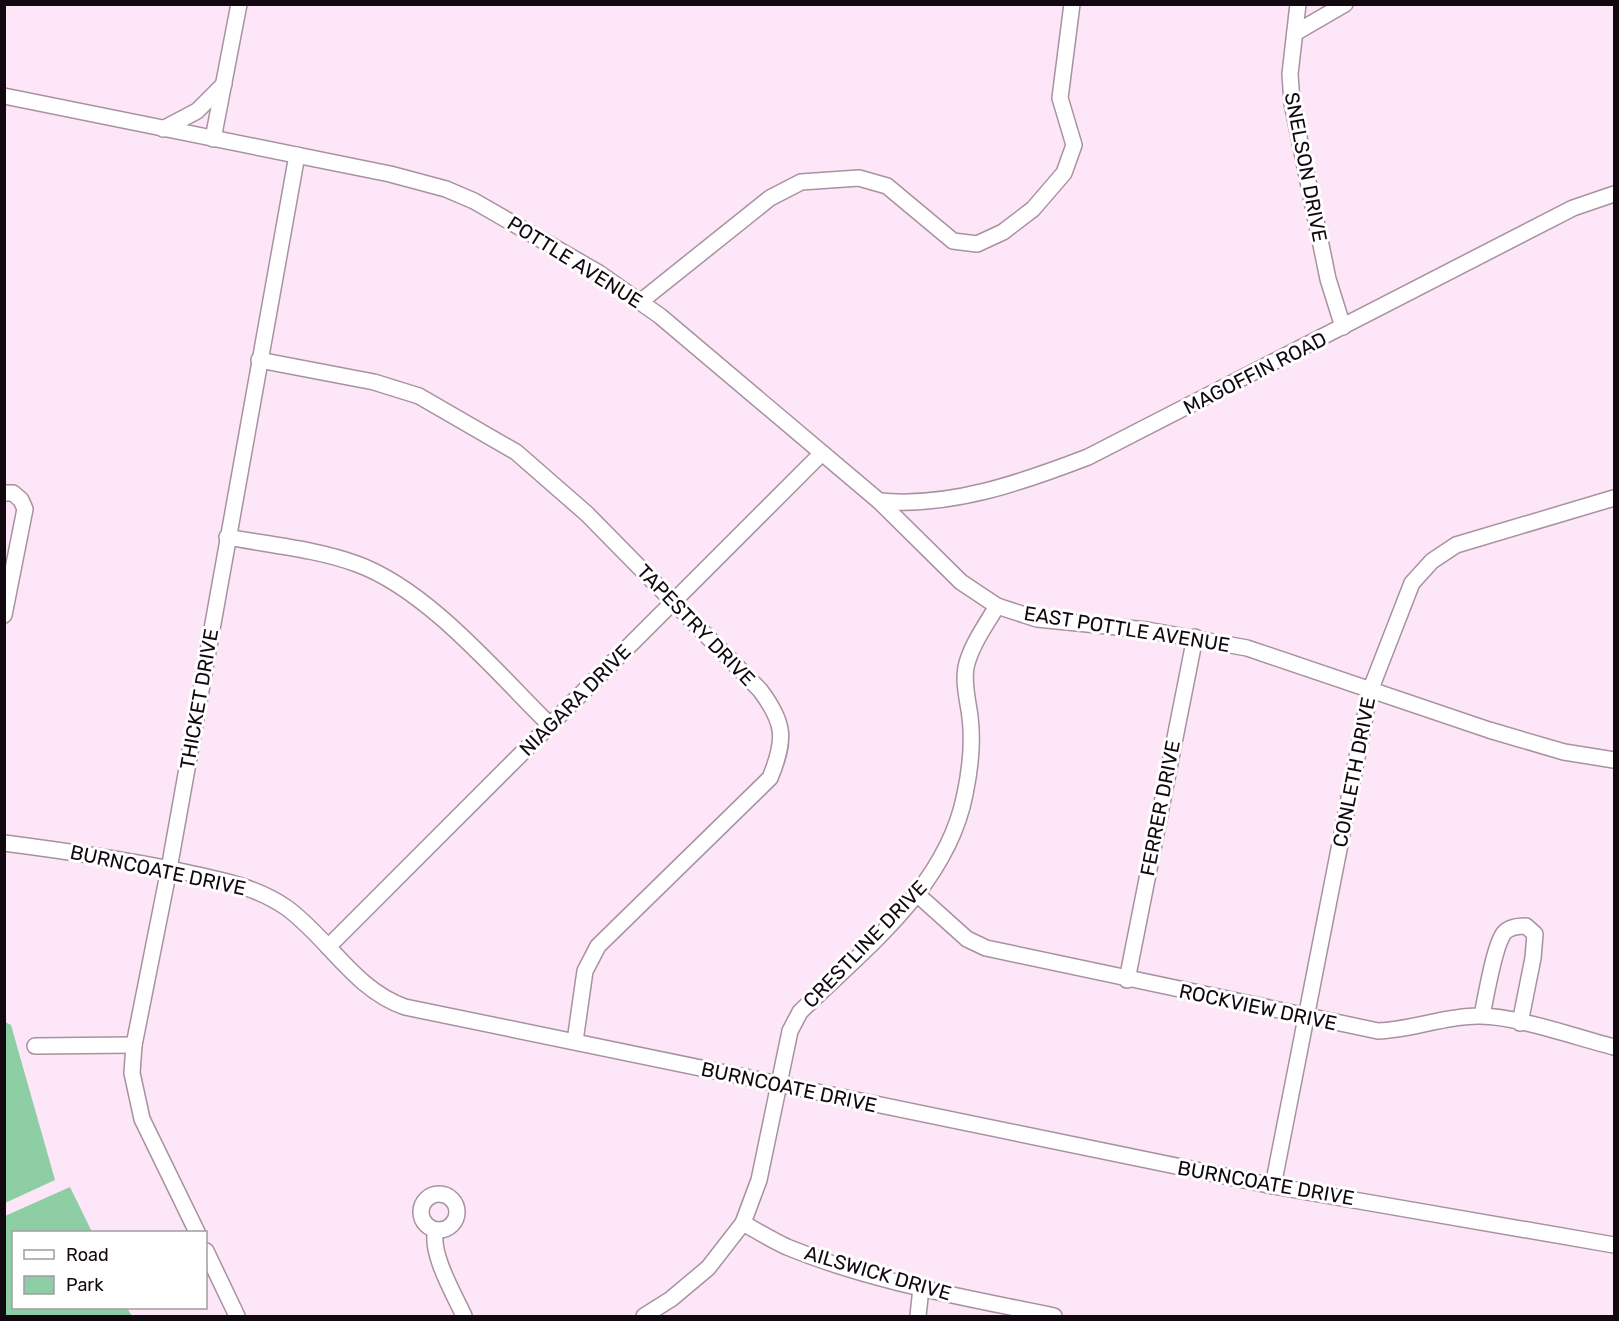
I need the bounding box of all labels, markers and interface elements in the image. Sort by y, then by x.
street label: SNELSON DRIVE [1280,90,1332,244]
street label: POTTLE AVENUE [503,211,647,313]
street label: MAGOFFIN ROAD [1179,327,1331,419]
street label: TAPESTRY DRIVE [632,559,760,691]
street label: EAST POTTLE AVENUE [1022,601,1232,657]
street label: THICKET DRIVE [175,627,223,771]
street label: NIAGARA DRIVE [514,639,636,761]
street label: CONLETH DRIVE [1328,695,1380,849]
street label: FERRER DRIVE [1135,738,1185,878]
street label: BURNCOATE DRIVE [68,840,248,900]
street label: CRESTLINE DRIVE [798,875,932,1013]
street label: ROCKVIEW DRIVE [1177,979,1339,1035]
street label: BURNCOATE DRIVE [699,1057,879,1117]
street label: BURNCOATE DRIVE [1176,1156,1356,1210]
legend [12,1231,207,1309]
street label: AILSWICK DRIVE [802,1241,954,1305]
text: Road [66,1244,109,1266]
text: Park [66,1274,104,1296]

